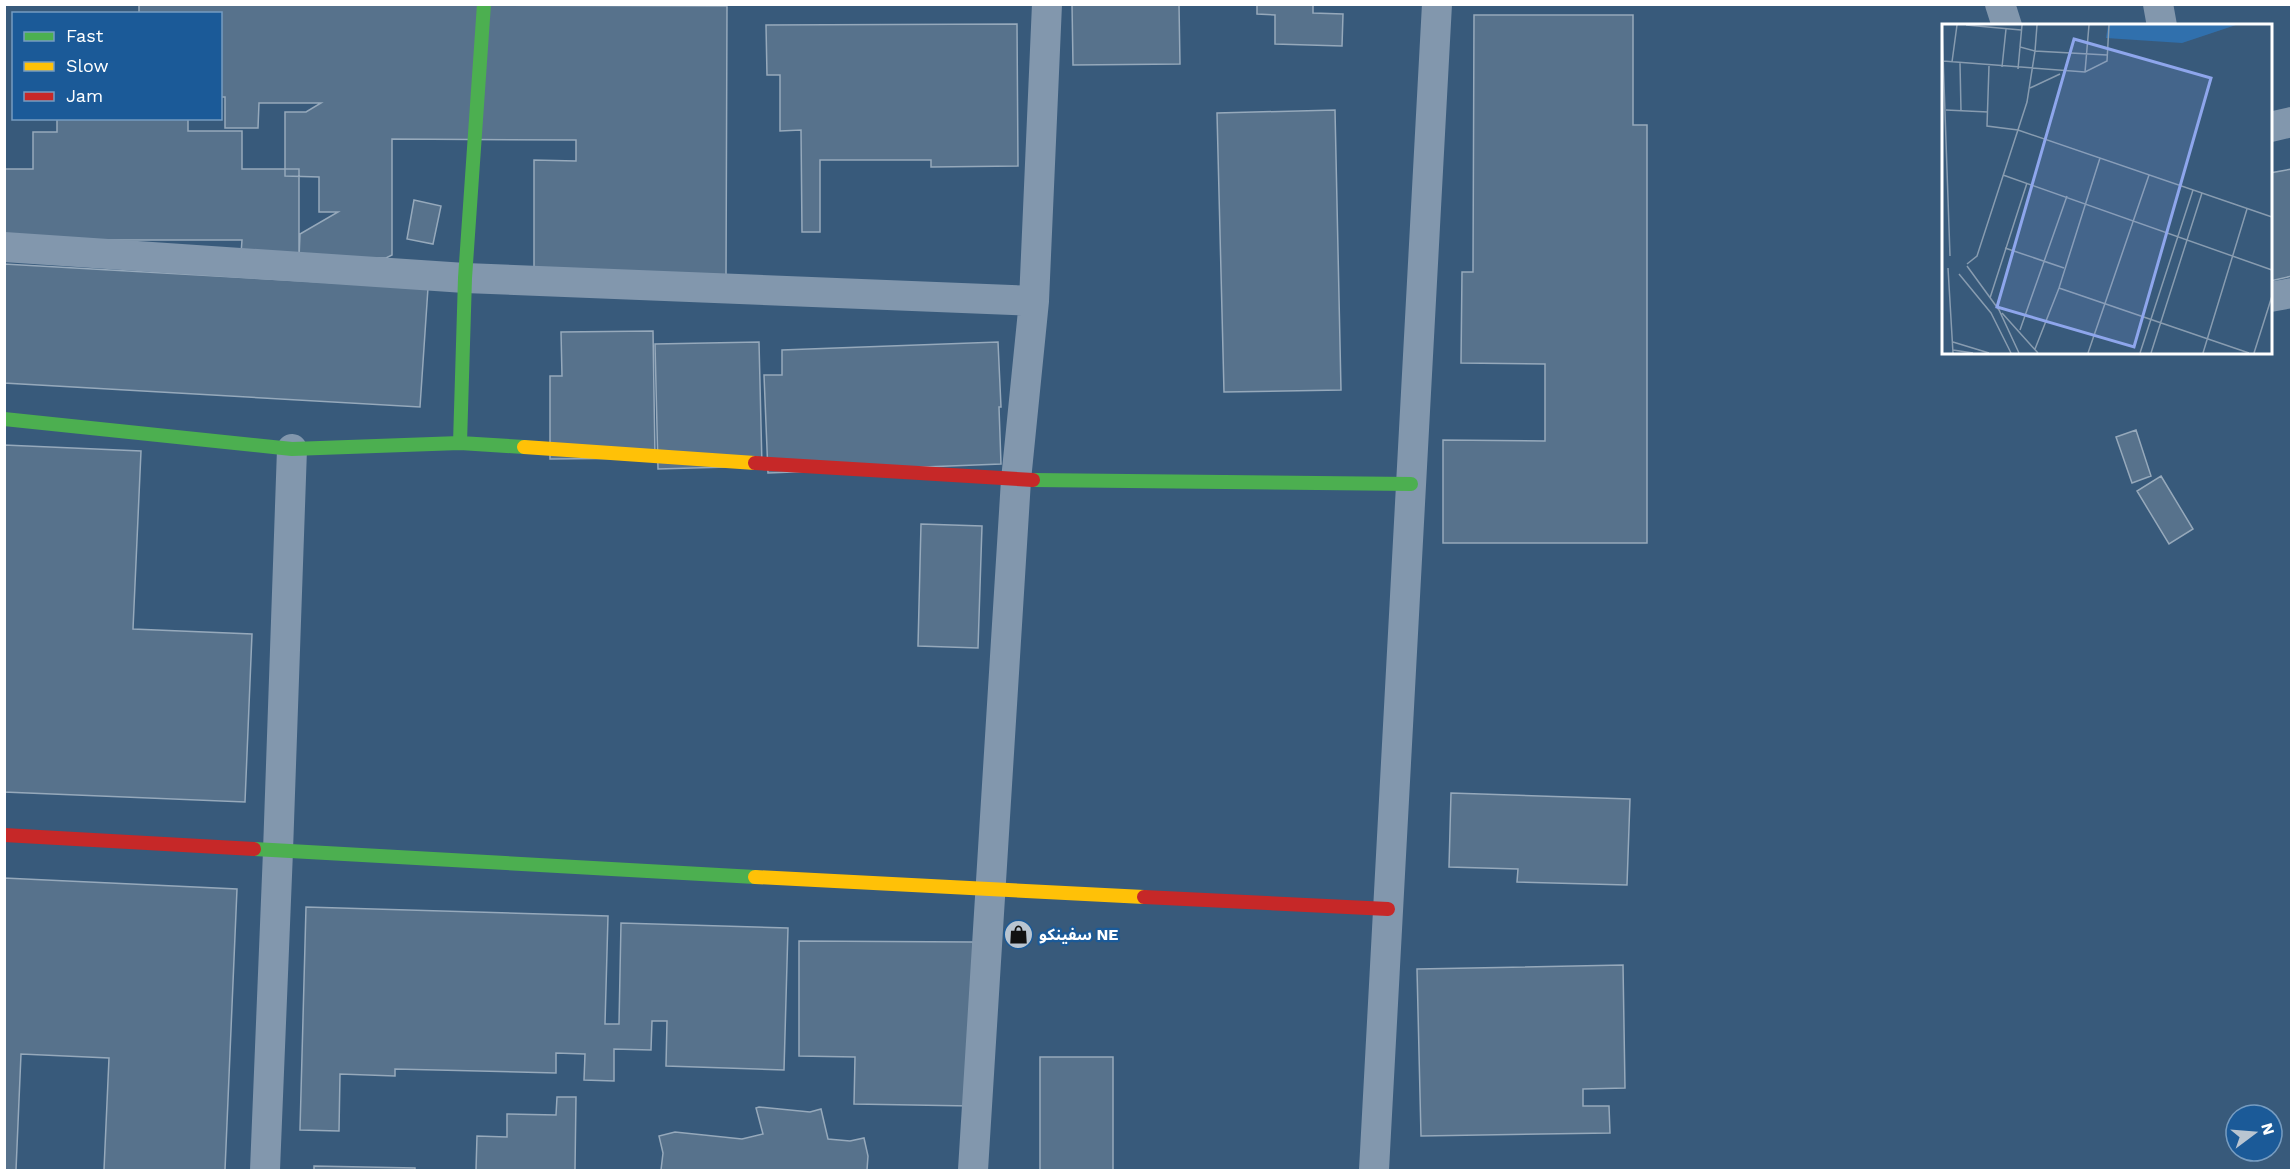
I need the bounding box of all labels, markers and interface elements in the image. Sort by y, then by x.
legend [12,12,222,120]
inset map [1942,24,2272,354]
text: Fast [66,25,104,46]
text: Slow [66,55,109,76]
text: Jam [66,85,103,106]
shop icon: سفينكو NE [1002,918,1034,950]
place label: سفينكو NE [1039,925,1118,944]
north arrow [2224,1103,2284,1163]
text: N [2257,1121,2279,1137]

